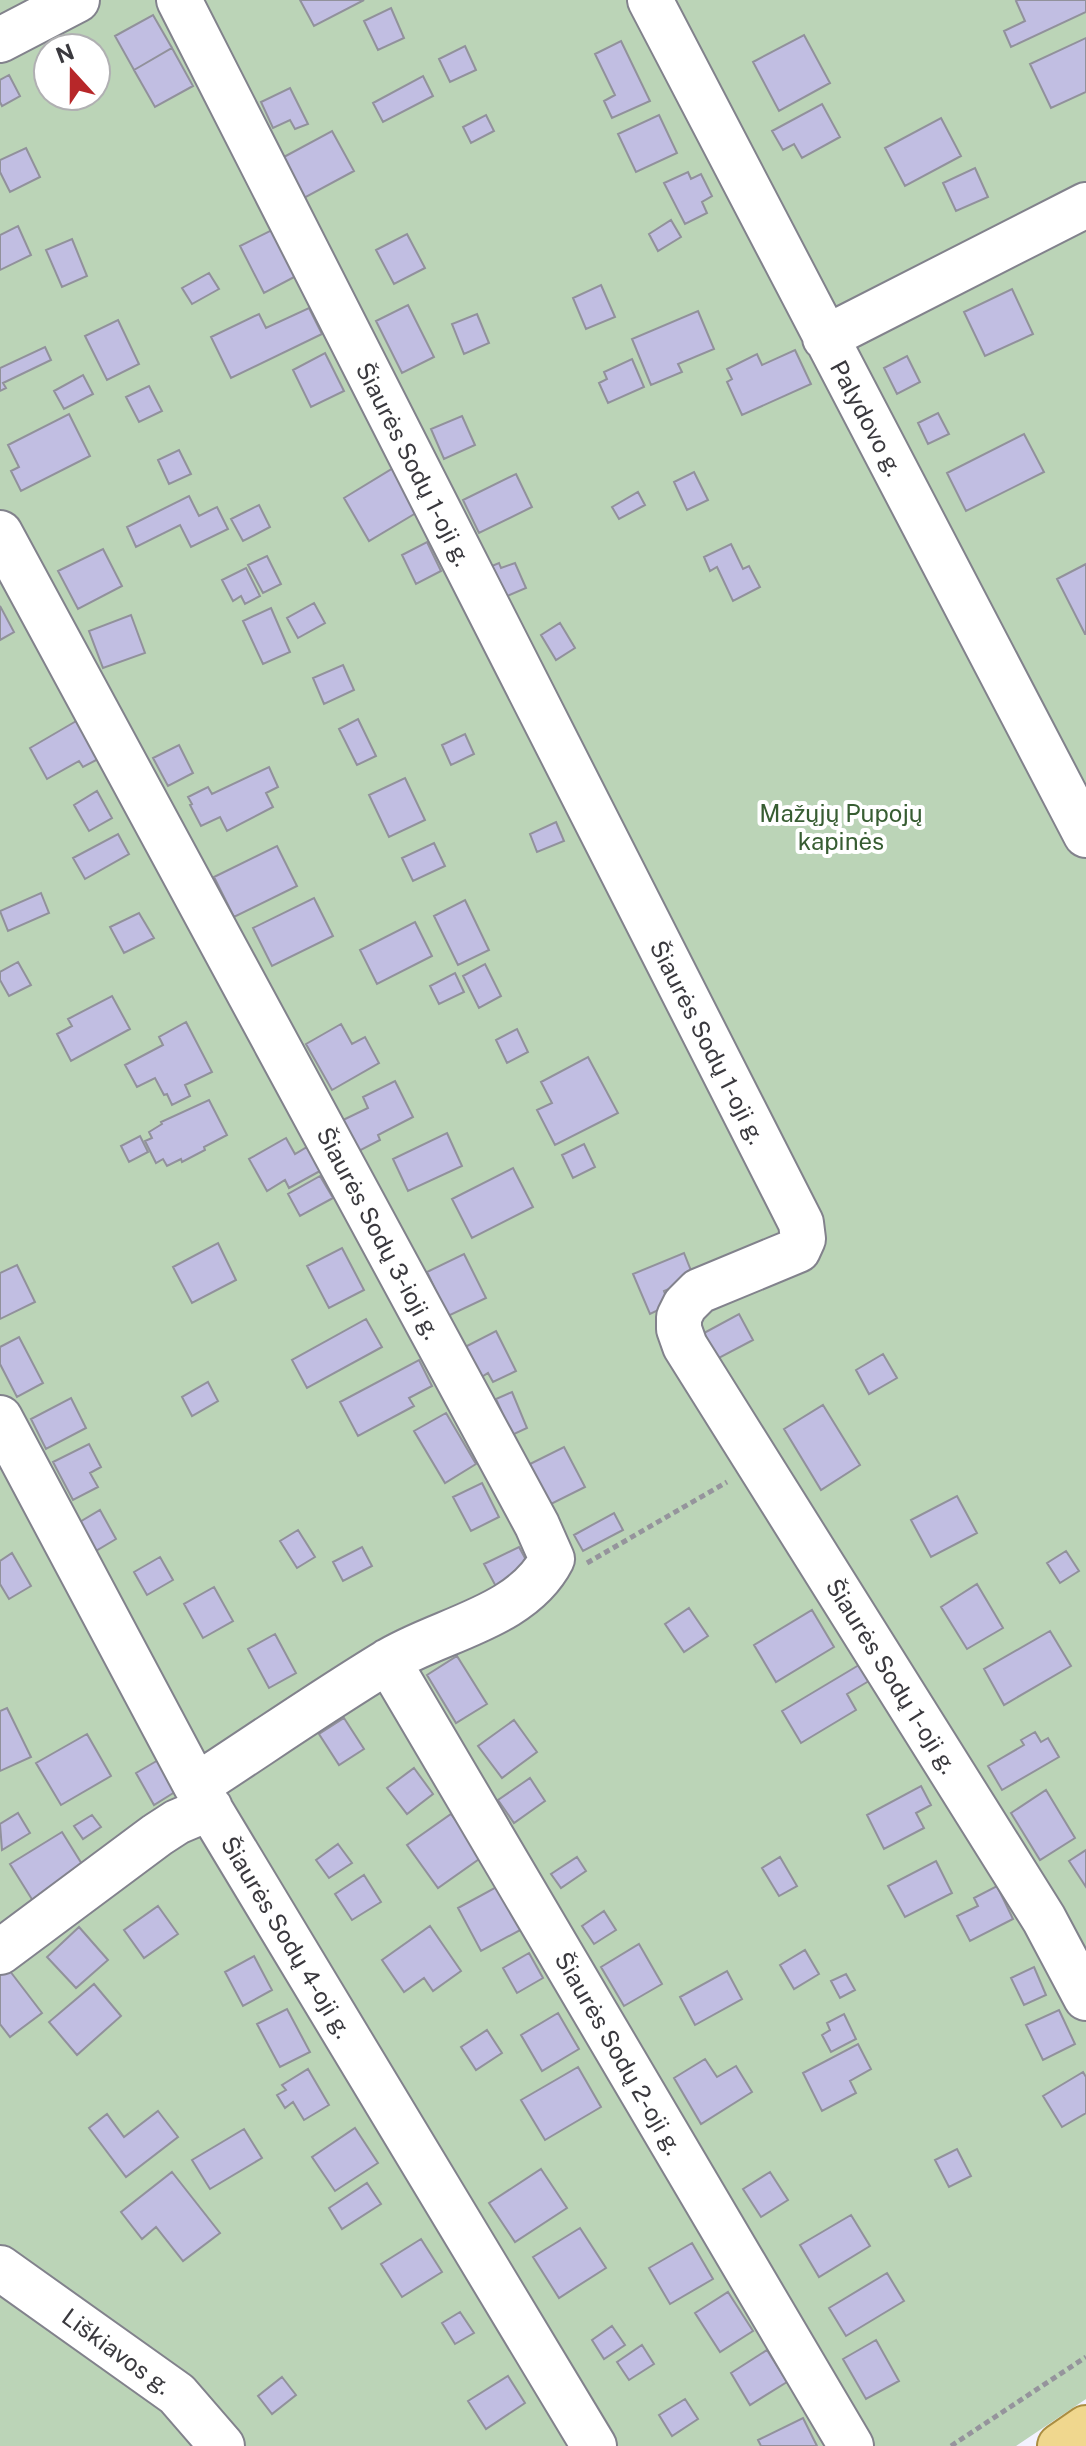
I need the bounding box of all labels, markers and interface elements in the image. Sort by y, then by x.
north arrow [32,32,112,112]
text: N [52,38,78,69]
street label: Palydovo g. [825,355,909,481]
street label: Šiaurės Sodų 1-oji g. [350,357,478,571]
park label: Mažųjų Pupojų kapinės [759,799,923,855]
street label: Šiaurės Sodų 1-oji g. [644,935,772,1149]
street label: Šiaurės Sodų 3-ioji g. [311,1122,447,1344]
street label: Šiaurės Sodų 1-oji g. [821,1573,963,1779]
street label: Šiaurės Sodų 4-oji g. [216,1831,358,2043]
street label: Šiaurės Sodų 2-oji g. [550,1947,688,2159]
street label: Liškiavos g. [57,2302,177,2400]

